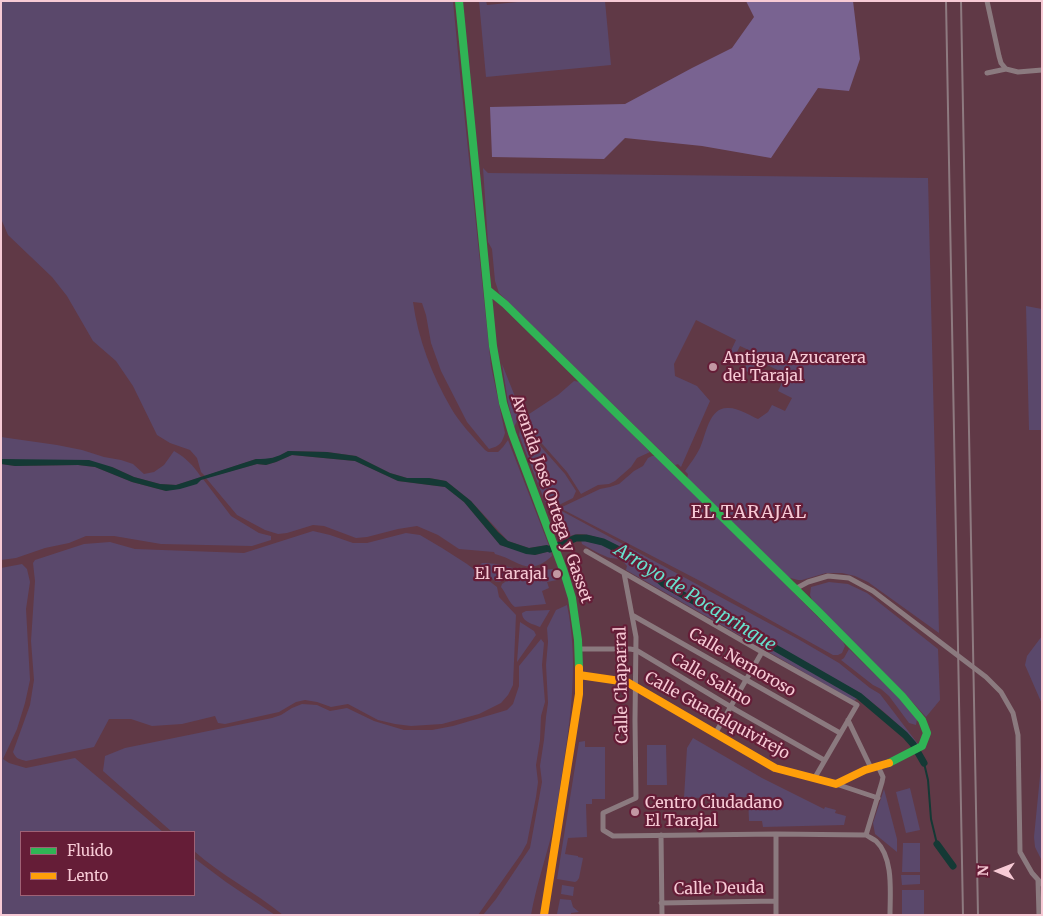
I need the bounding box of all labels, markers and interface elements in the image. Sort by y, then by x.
place label: Antigua Azucarera del Tarajal [723,348,866,386]
marker: Antigua Azucarera del Tarajal [707,361,719,373]
street label: Avenida José Ortega y Gasset [506,392,596,606]
district label: EL TARAJAL [690,502,808,524]
water label: Arroyo de Pocapringue [610,540,780,656]
place label: El Tarajal [475,564,547,584]
marker: El Tarajal [551,568,563,580]
street label: Calle Nemoroso [685,625,799,701]
street label: Calle Chaparral [611,626,633,744]
street label: Calle Salino [667,649,755,711]
street label: Calle Guadalquivirejo [641,668,793,764]
place label: Centro Ciudadano El Tarajal [645,793,782,831]
marker: Centro Ciudadano El Tarajal [629,806,641,818]
legend [20,831,195,896]
text: Fluido [67,841,113,860]
north arrow [973,846,1023,896]
text: N [974,865,992,876]
text: Lento [67,866,108,885]
street label: Calle Deuda [674,879,764,899]

